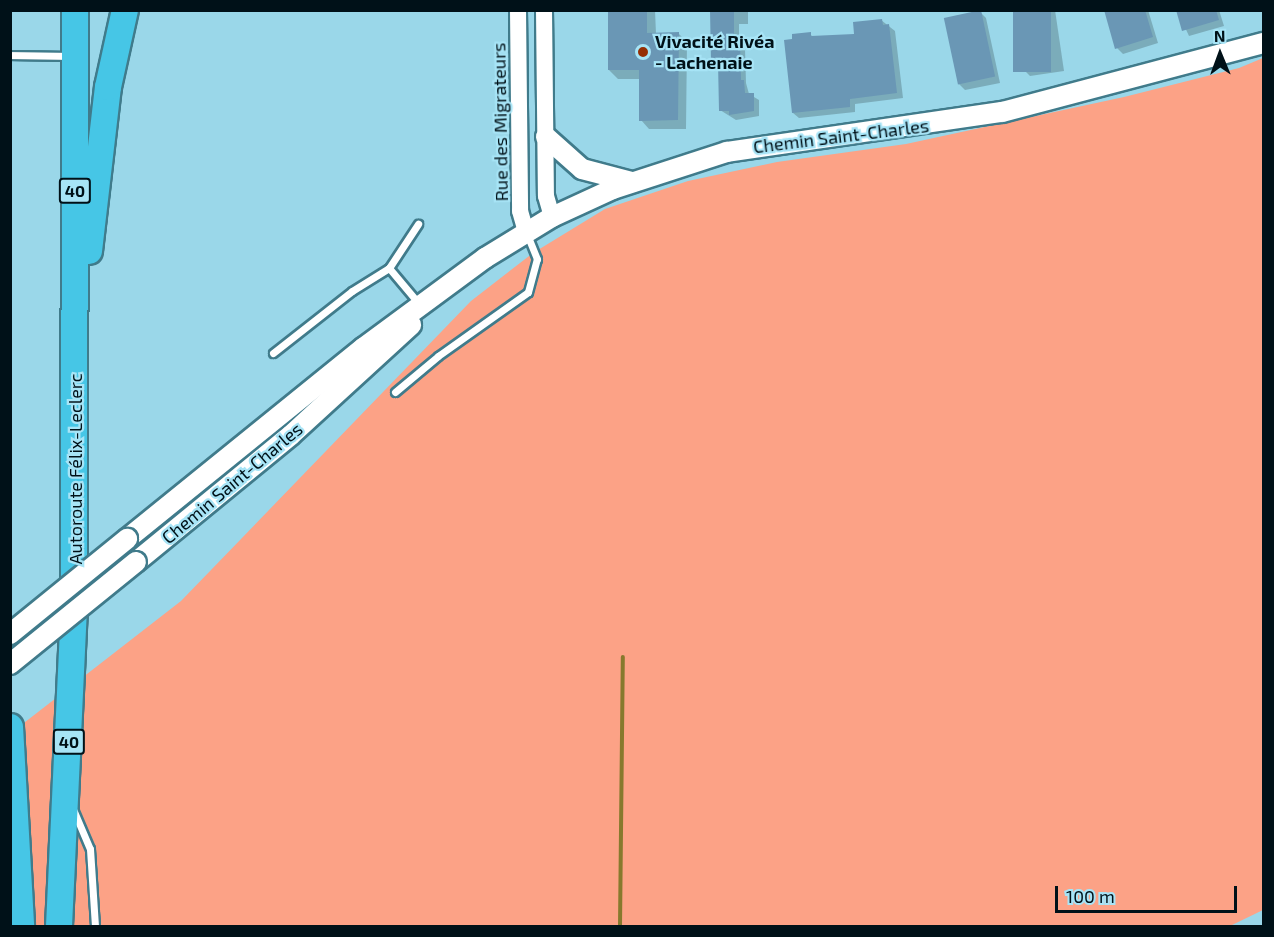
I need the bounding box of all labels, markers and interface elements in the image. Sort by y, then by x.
north arrow [1190,24,1250,84]
text: N [1214,26,1226,45]
place label: Vivacité Rivéa - Lachenaie [655,31,774,74]
street label: Rue des Migrateurs [488,42,512,202]
marker: Vivacité Rivéa - Lachenaie [636,45,650,59]
street label: Chemin Saint-Charles [752,115,930,157]
road number: 40 [58,178,92,204]
street label: Autoroute Félix-Leclerc [64,373,86,565]
street label: Chemin Saint-Charles [157,418,307,548]
road number: 40 [52,729,86,755]
scale bar [1058,874,1240,912]
text: 100 m [1066,885,1115,907]

